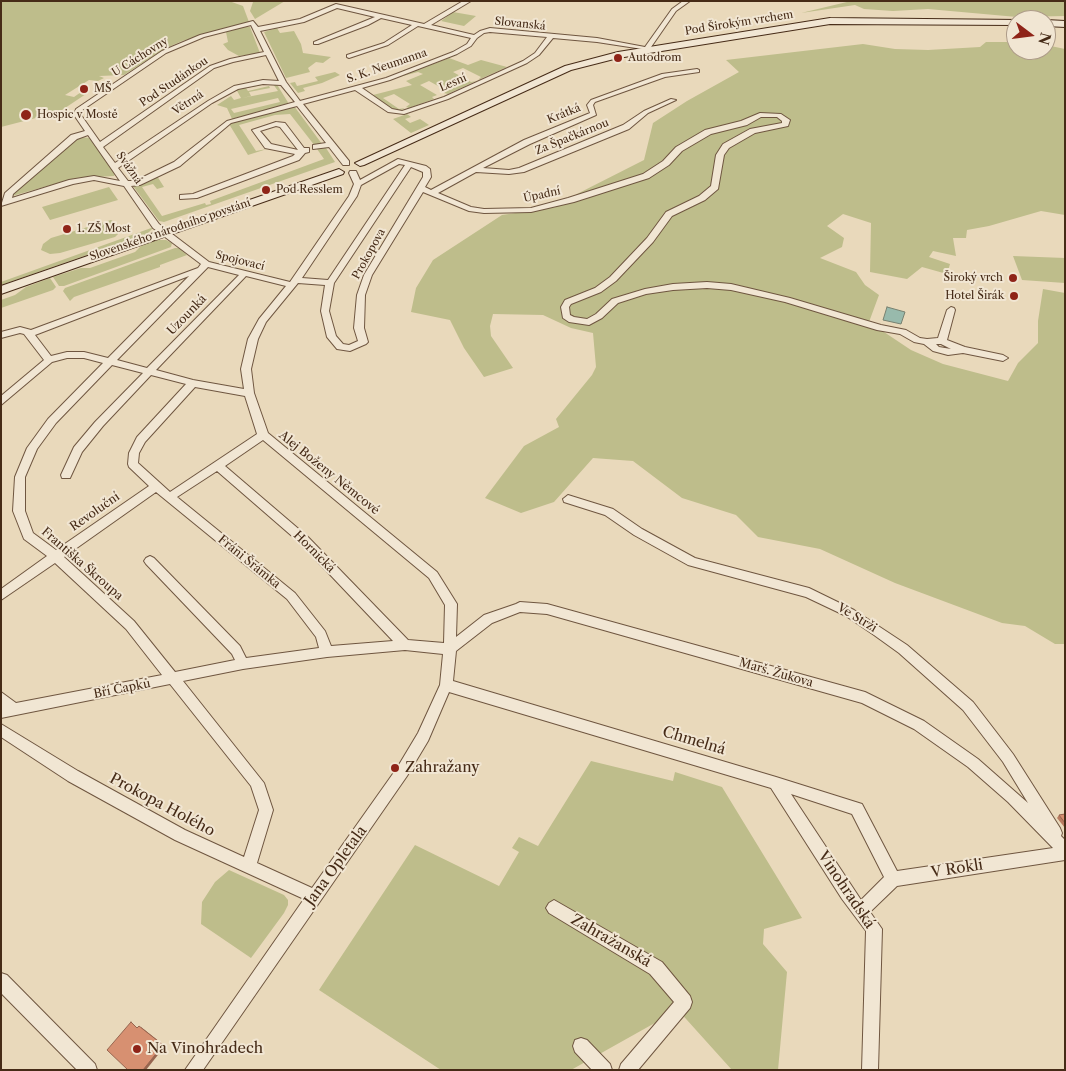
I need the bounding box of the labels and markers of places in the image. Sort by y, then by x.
place label: Autodrom [628,51,682,65]
marker: Autodrom [612,52,624,64]
place label: MŠ [94,82,112,96]
marker: MŠ [78,83,90,95]
marker: Hospic v Mostě [19,108,33,122]
place label: Hospic v Mostě [37,108,118,122]
place label: Pod Resslem [276,183,343,197]
marker: Pod Resslem [260,184,272,196]
place label: 1. ZŠ Most [77,222,131,236]
marker: 1. ZŠ Most [61,223,73,235]
place label: Široký vrch [943,271,1003,285]
marker: Široký vrch [1007,272,1019,284]
place label: Hotel Širák [945,289,1004,303]
marker: Hotel Širák [1008,290,1020,302]
place label: Zahražany [405,759,480,777]
marker: Zahražany [389,762,401,774]
place label: Na Vinohradech [147,1040,263,1058]
marker: Na Vinohradech [131,1043,143,1055]

